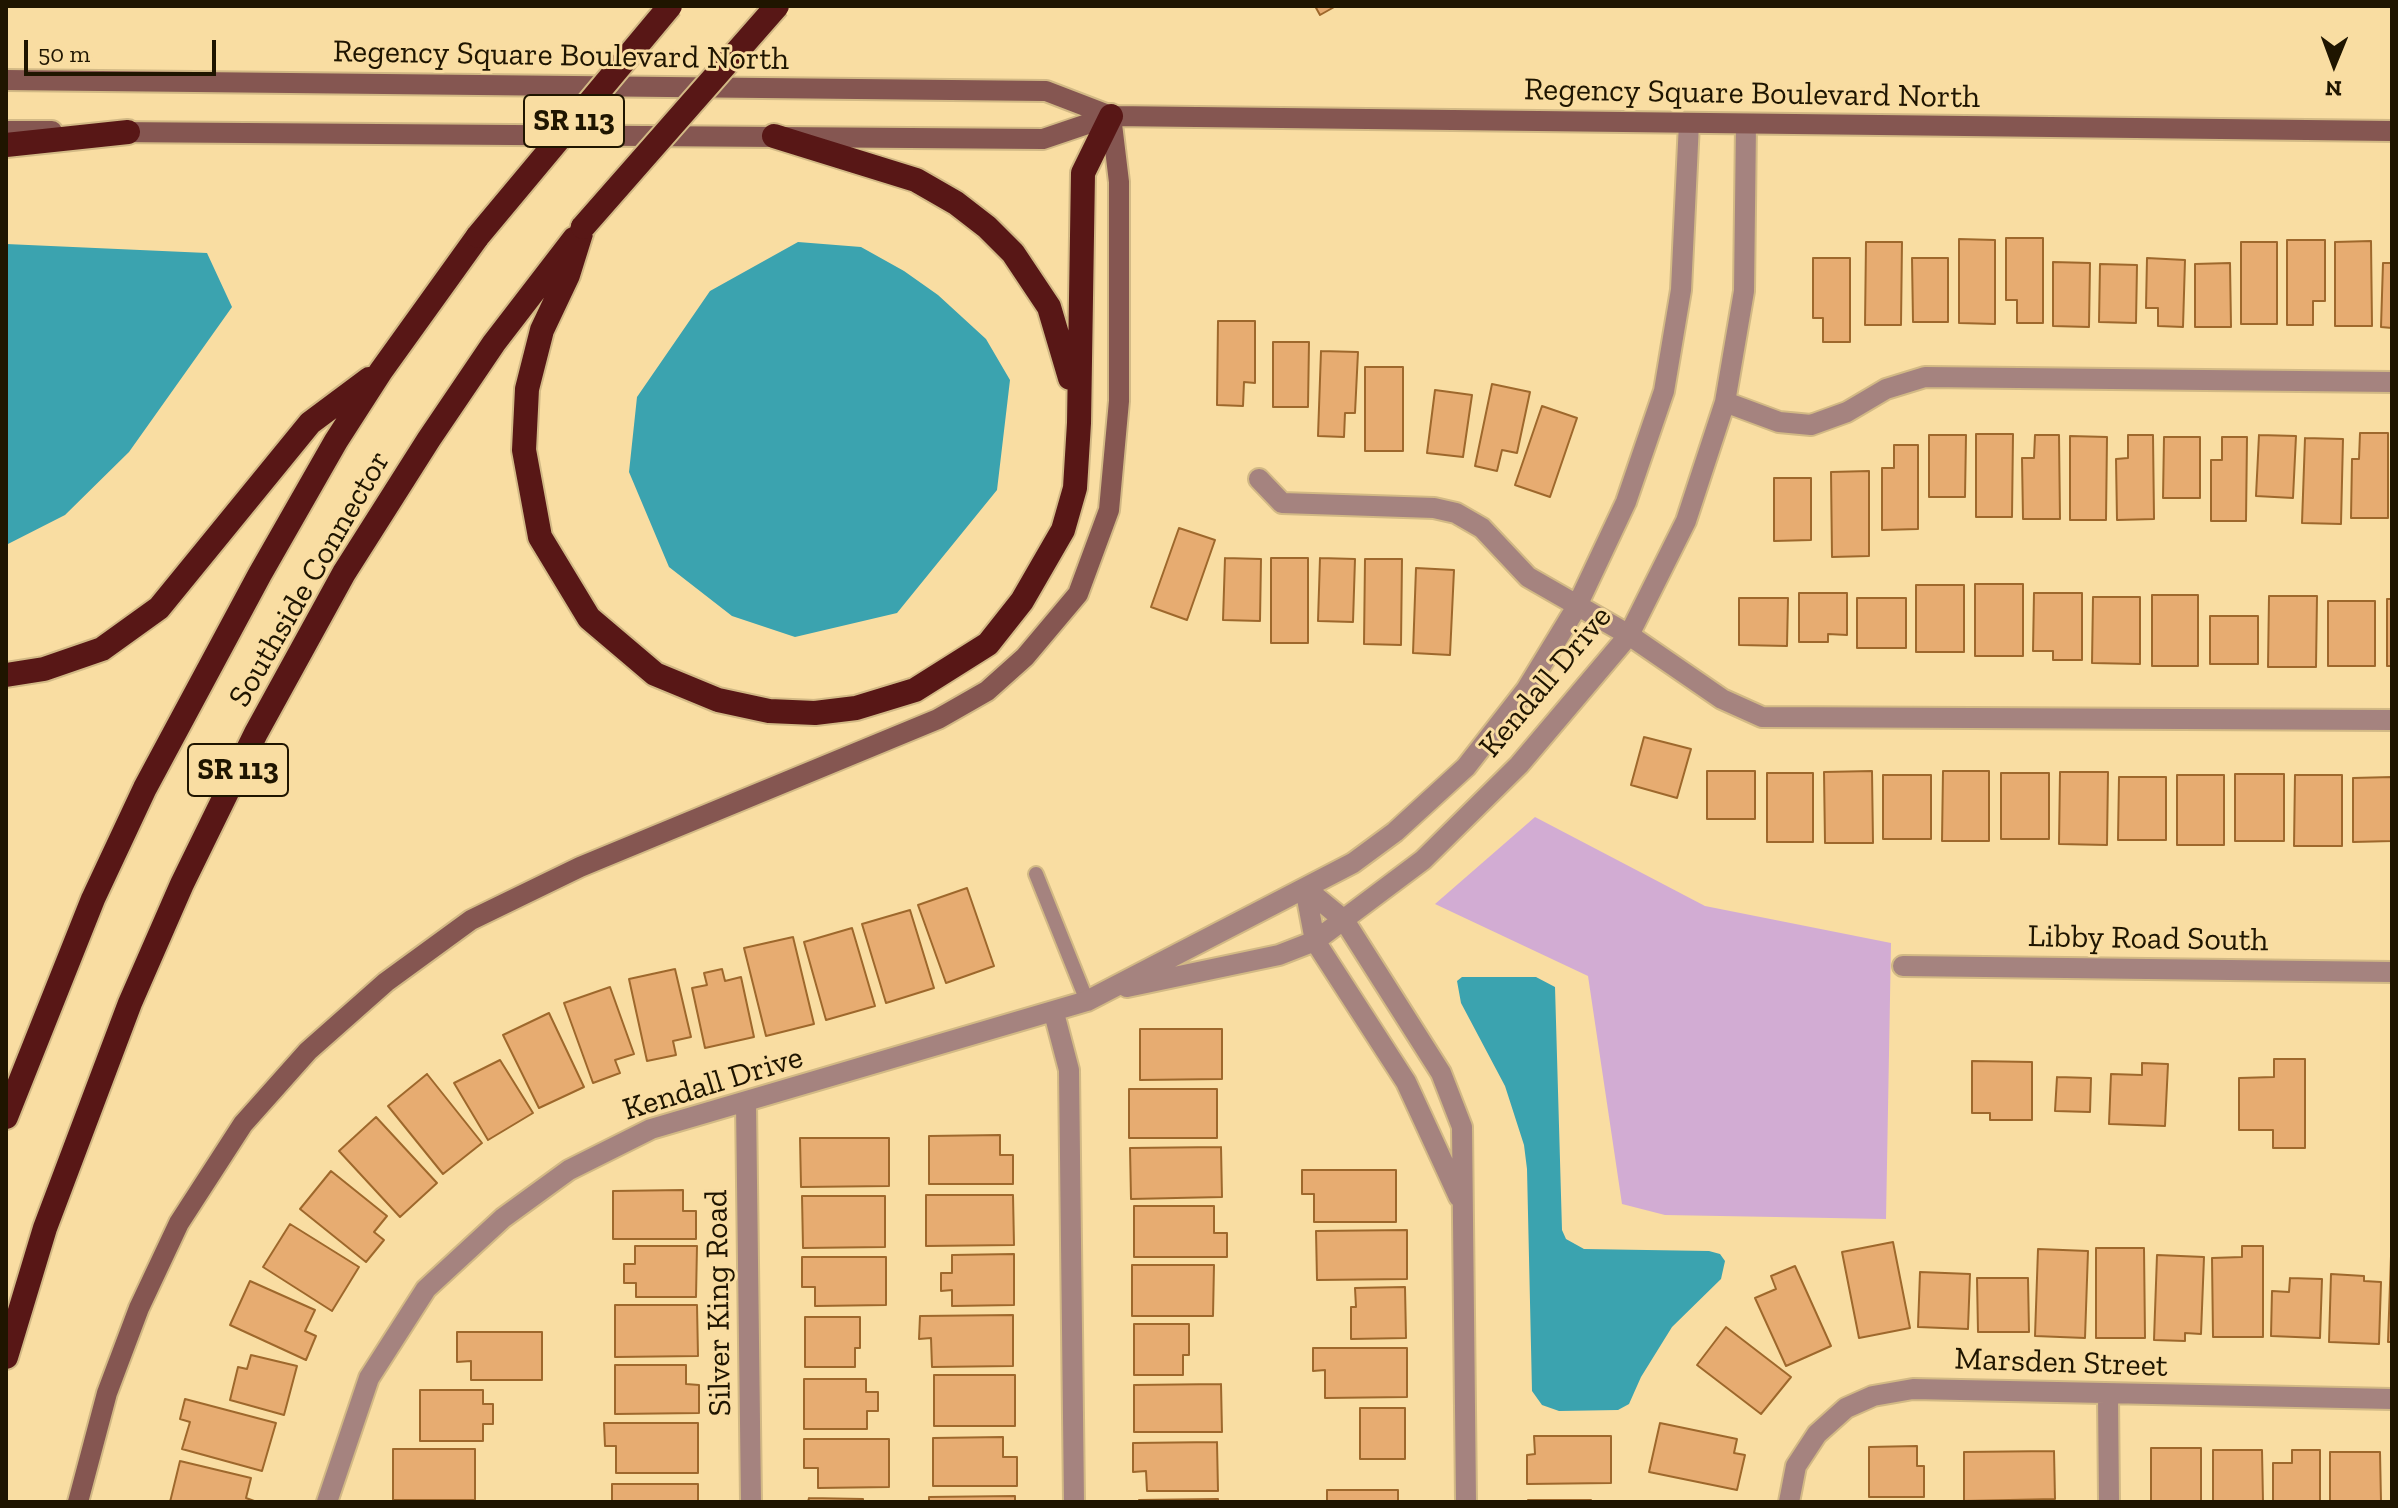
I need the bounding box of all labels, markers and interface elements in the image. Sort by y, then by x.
scale bar [28,24,220,74]
north arrow [2294,24,2374,104]
street label: Regency Square Boulevard North [333,33,789,79]
text: 50 m [38,39,90,68]
street label: Regency Square Boulevard North [1524,71,1980,117]
text: N [2325,75,2342,102]
road number: SR 113 [524,95,624,147]
street label: Southside Connector [221,444,399,714]
street label: Kendall Drive [1472,598,1620,766]
road number: SR 113 [188,744,288,796]
street label: Libby Road South [2027,918,2269,960]
street label: Kendall Drive [618,1038,808,1130]
street label: Silver King Road [698,1189,740,1417]
street label: Marsden Street [1954,1340,2168,1386]

